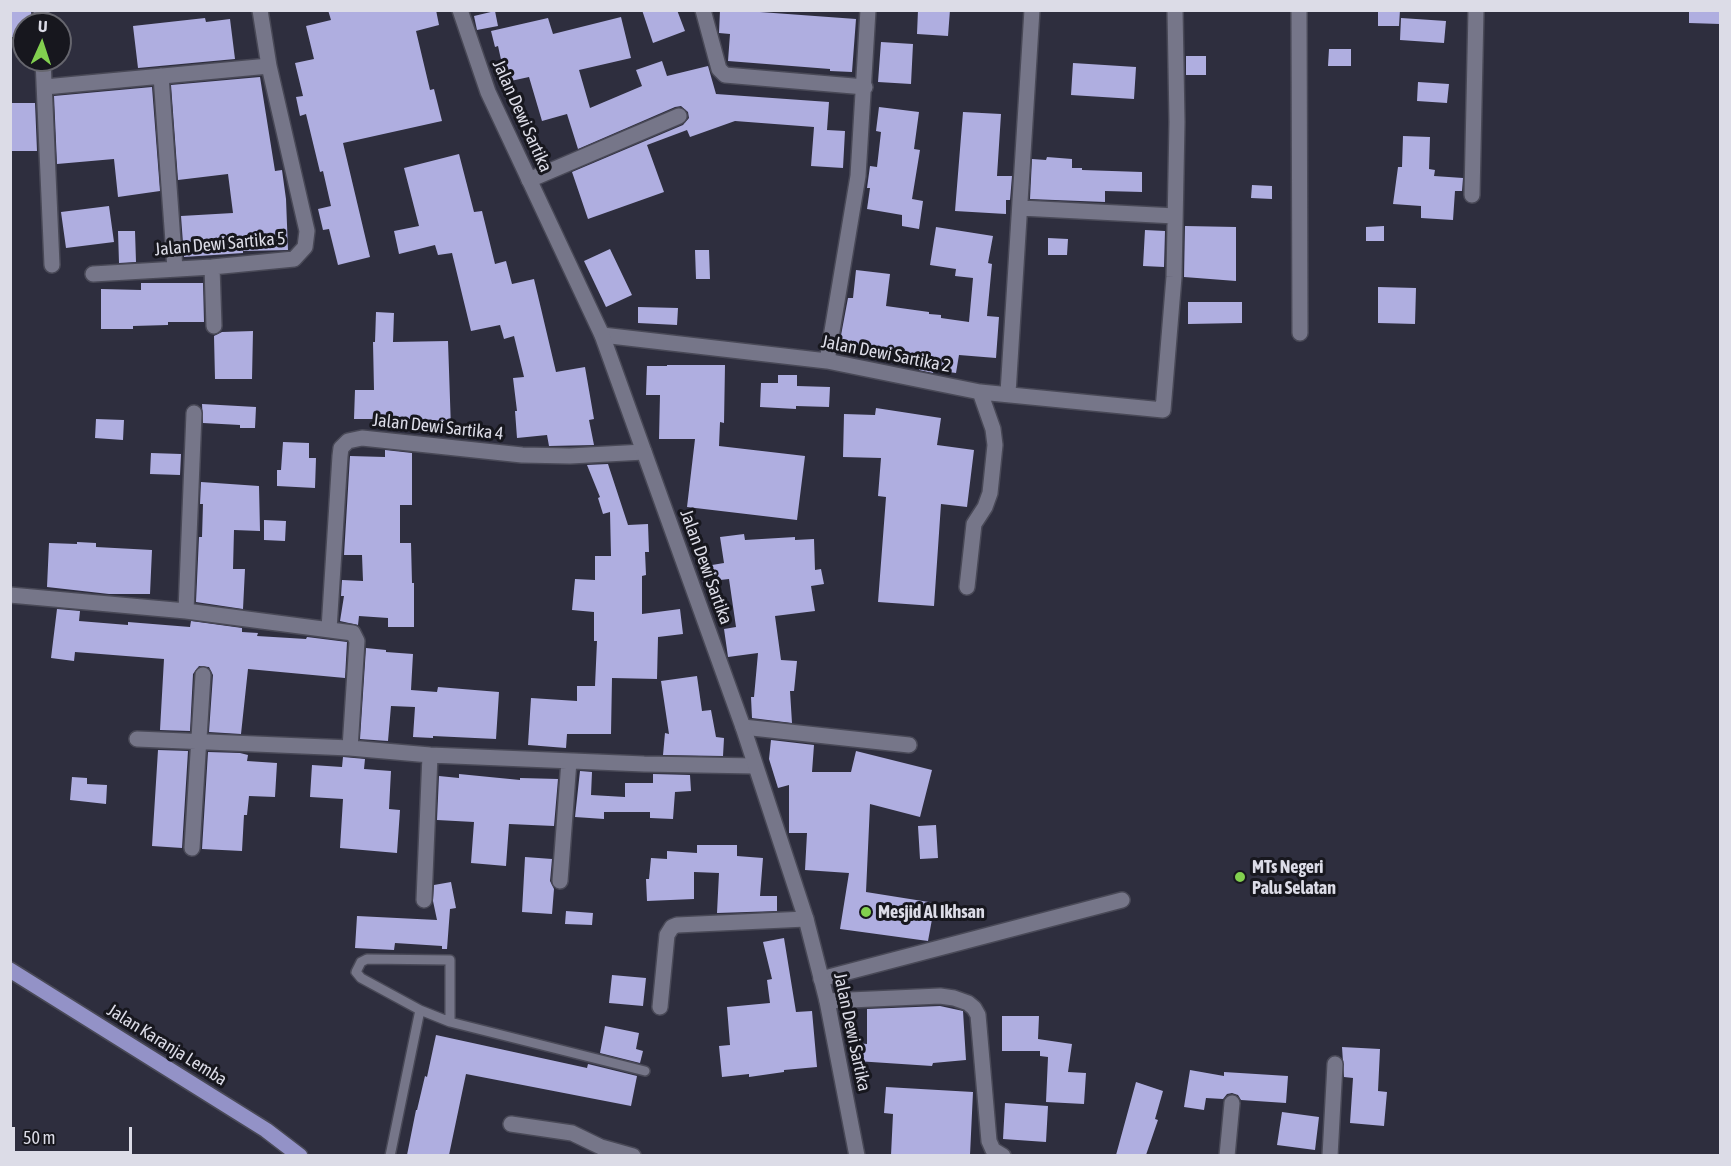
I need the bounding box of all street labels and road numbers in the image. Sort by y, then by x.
street label: Jalan Dewi Sartika [488,57,556,175]
street label: Jalan Dewi Sartika 5 [154,228,286,260]
street label: Jalan Dewi Sartika 2 [819,331,953,377]
street label: Jalan Dewi Sartika 4 [371,409,505,445]
street label: Jalan Dewi Sartika [675,507,737,627]
street label: Jalan Dewi Sartika [829,971,875,1093]
street label: Jalan Karanja Lemba [103,999,231,1091]

